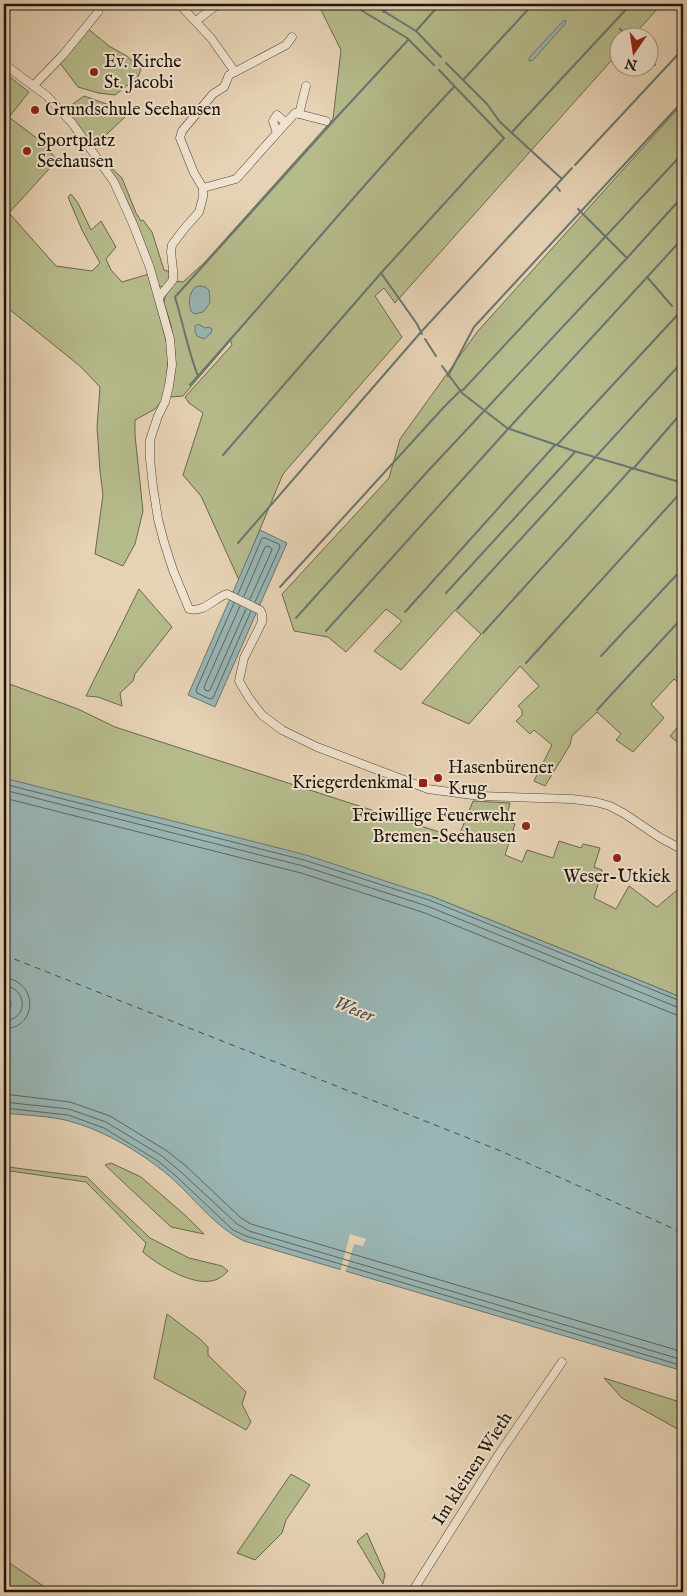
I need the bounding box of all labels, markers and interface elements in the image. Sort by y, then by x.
north arrow [610,28,660,78]
place label: Ev. Kirche St. Jacobi [104,51,182,95]
text: N [623,54,640,74]
marker: Ev. Kirche St. Jacobi [88,66,100,78]
place label: Grundschule Seehausen [45,99,221,122]
marker: Grundschule Seehausen [29,104,41,116]
place label: Sportplatz Seehausen [37,130,115,174]
marker: Sportplatz Seehausen [21,145,33,157]
place label: Hasenbürener Krug [448,757,554,801]
place label: Kriegerdenkmal [292,772,413,795]
marker: Hasenbürener Krug [432,772,444,784]
marker: Kriegerdenkmal [417,777,429,789]
place label: Freiwillige Feuerwehr Bremen-Seehausen [352,805,516,849]
marker: Freiwillige Feuerwehr Bremen-Seehausen [520,820,532,832]
marker: Weser-Utkiek [611,852,623,864]
place label: Weser-Utkiek [563,866,671,889]
water label: Weser [331,991,379,1029]
street label: Im kleinen Wieth [428,1408,518,1530]

